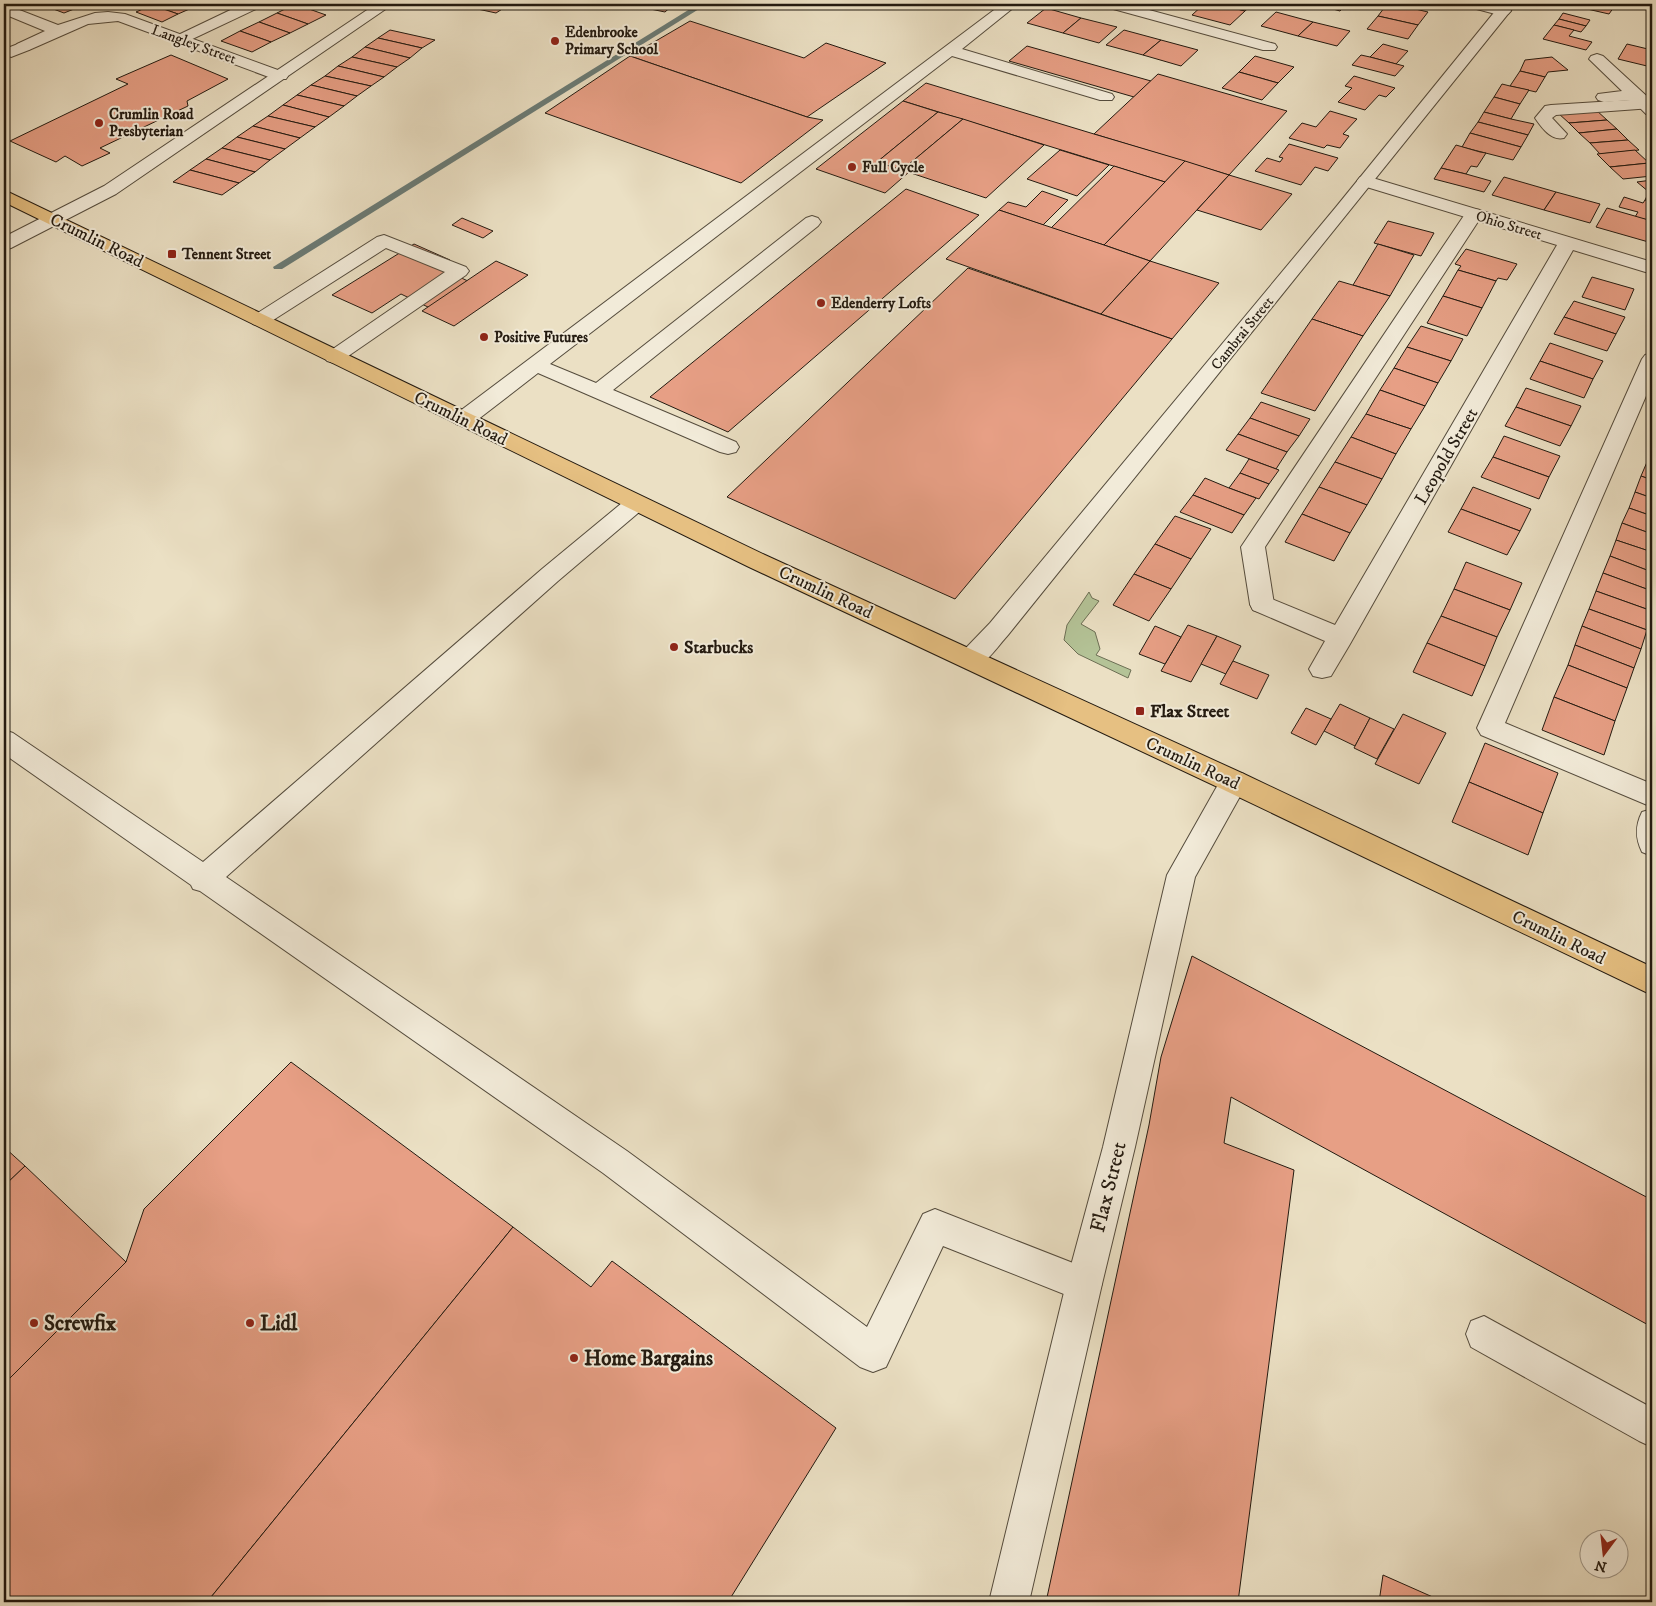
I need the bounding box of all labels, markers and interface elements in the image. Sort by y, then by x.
street label: Langley Street [149,20,239,69]
place label: Edenbrooke Primary School [565,23,658,59]
marker: Edenbrooke Primary School [549,35,561,47]
place label: Crumlin Road Presbyterian [109,105,194,141]
marker: Crumlin Road Presbyterian [93,117,105,129]
place label: Full Cycle [862,158,925,177]
marker: Full Cycle [846,161,858,173]
street label: Ohio Street [1473,206,1544,245]
street label: Crumlin Road [46,209,147,273]
place label: Tennent Street [181,245,271,264]
marker: Tennent Street [166,248,178,260]
street label: Cambrai Street [1207,293,1278,374]
place label: Edenderry Lofts [831,294,931,313]
marker: Edenderry Lofts [815,297,827,309]
place label: Positive Futures [494,328,588,347]
marker: Positive Futures [478,331,490,343]
street label: Crumlin Road [410,387,511,451]
street label: Leopold Street [1410,404,1483,509]
street label: Crumlin Road [775,562,876,624]
place label: Starbucks [684,637,753,659]
marker: Starbucks [668,641,680,653]
place label: Flax Street [1150,701,1230,723]
marker: Flax Street [1134,705,1146,717]
street label: Crumlin Road [1142,733,1243,795]
street label: Crumlin Road [1508,906,1609,970]
street label: Flax Street [1085,1139,1133,1235]
place label: Screwfix [44,1311,117,1337]
place label: Lidl [260,1311,298,1337]
marker: Screwfix [28,1317,40,1329]
marker: Lidl [244,1317,256,1329]
place label: Home Bargains [584,1346,713,1372]
marker: Home Bargains [568,1352,580,1364]
north arrow [1578,1528,1628,1578]
text: N [1593,1555,1609,1576]

